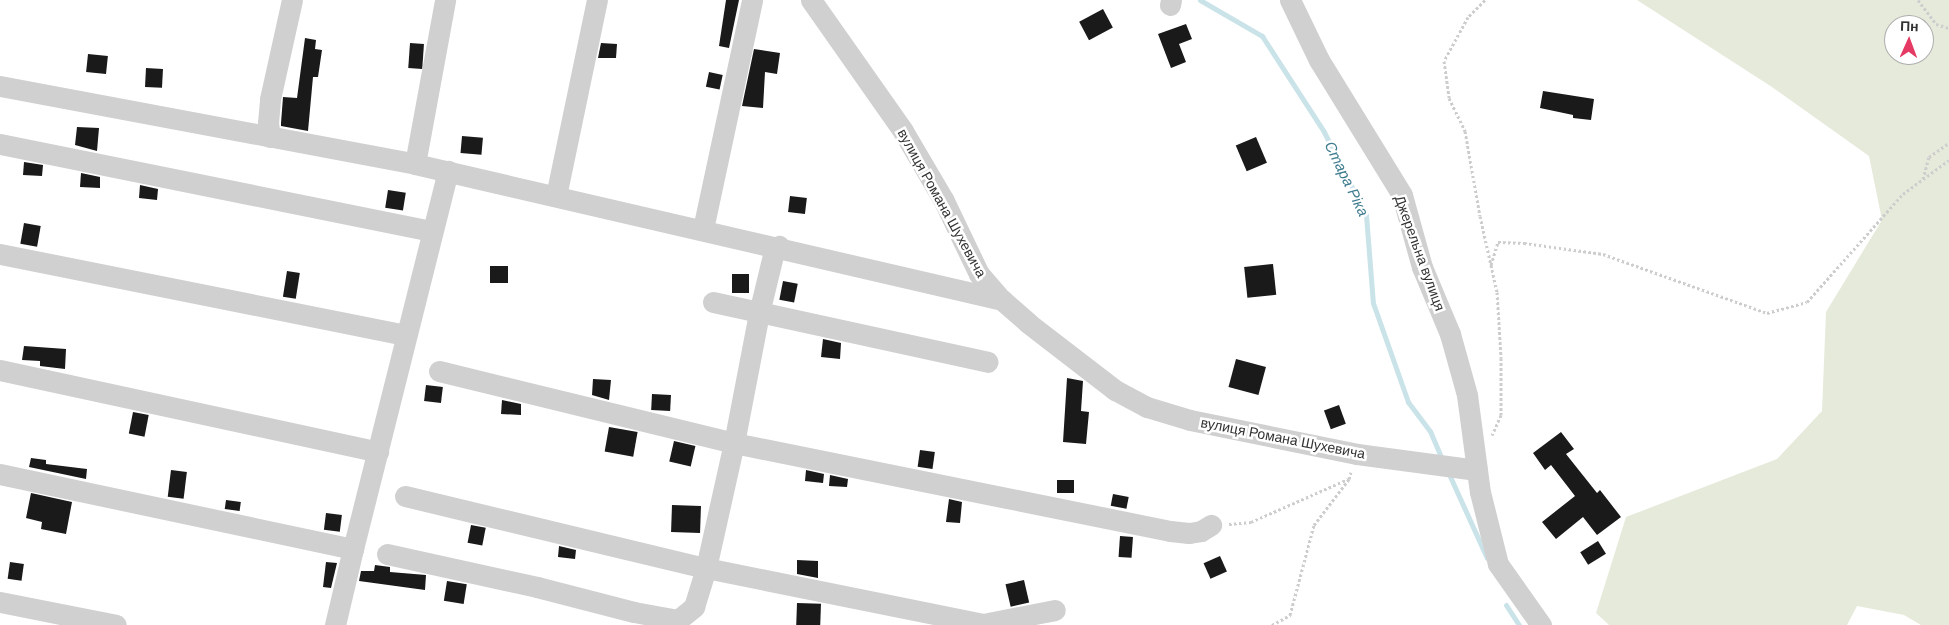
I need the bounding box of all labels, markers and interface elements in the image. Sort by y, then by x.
north arrow [1884,15,1934,65]
text: Пн [1900,17,1919,35]
street label: вулиця Романа Шухевича [894,126,990,280]
water label: Стара Ріка [1320,139,1372,219]
street label: Джерельна вулиця [1391,193,1449,313]
street label: вулиця Романа Шухевича [1199,414,1367,462]

